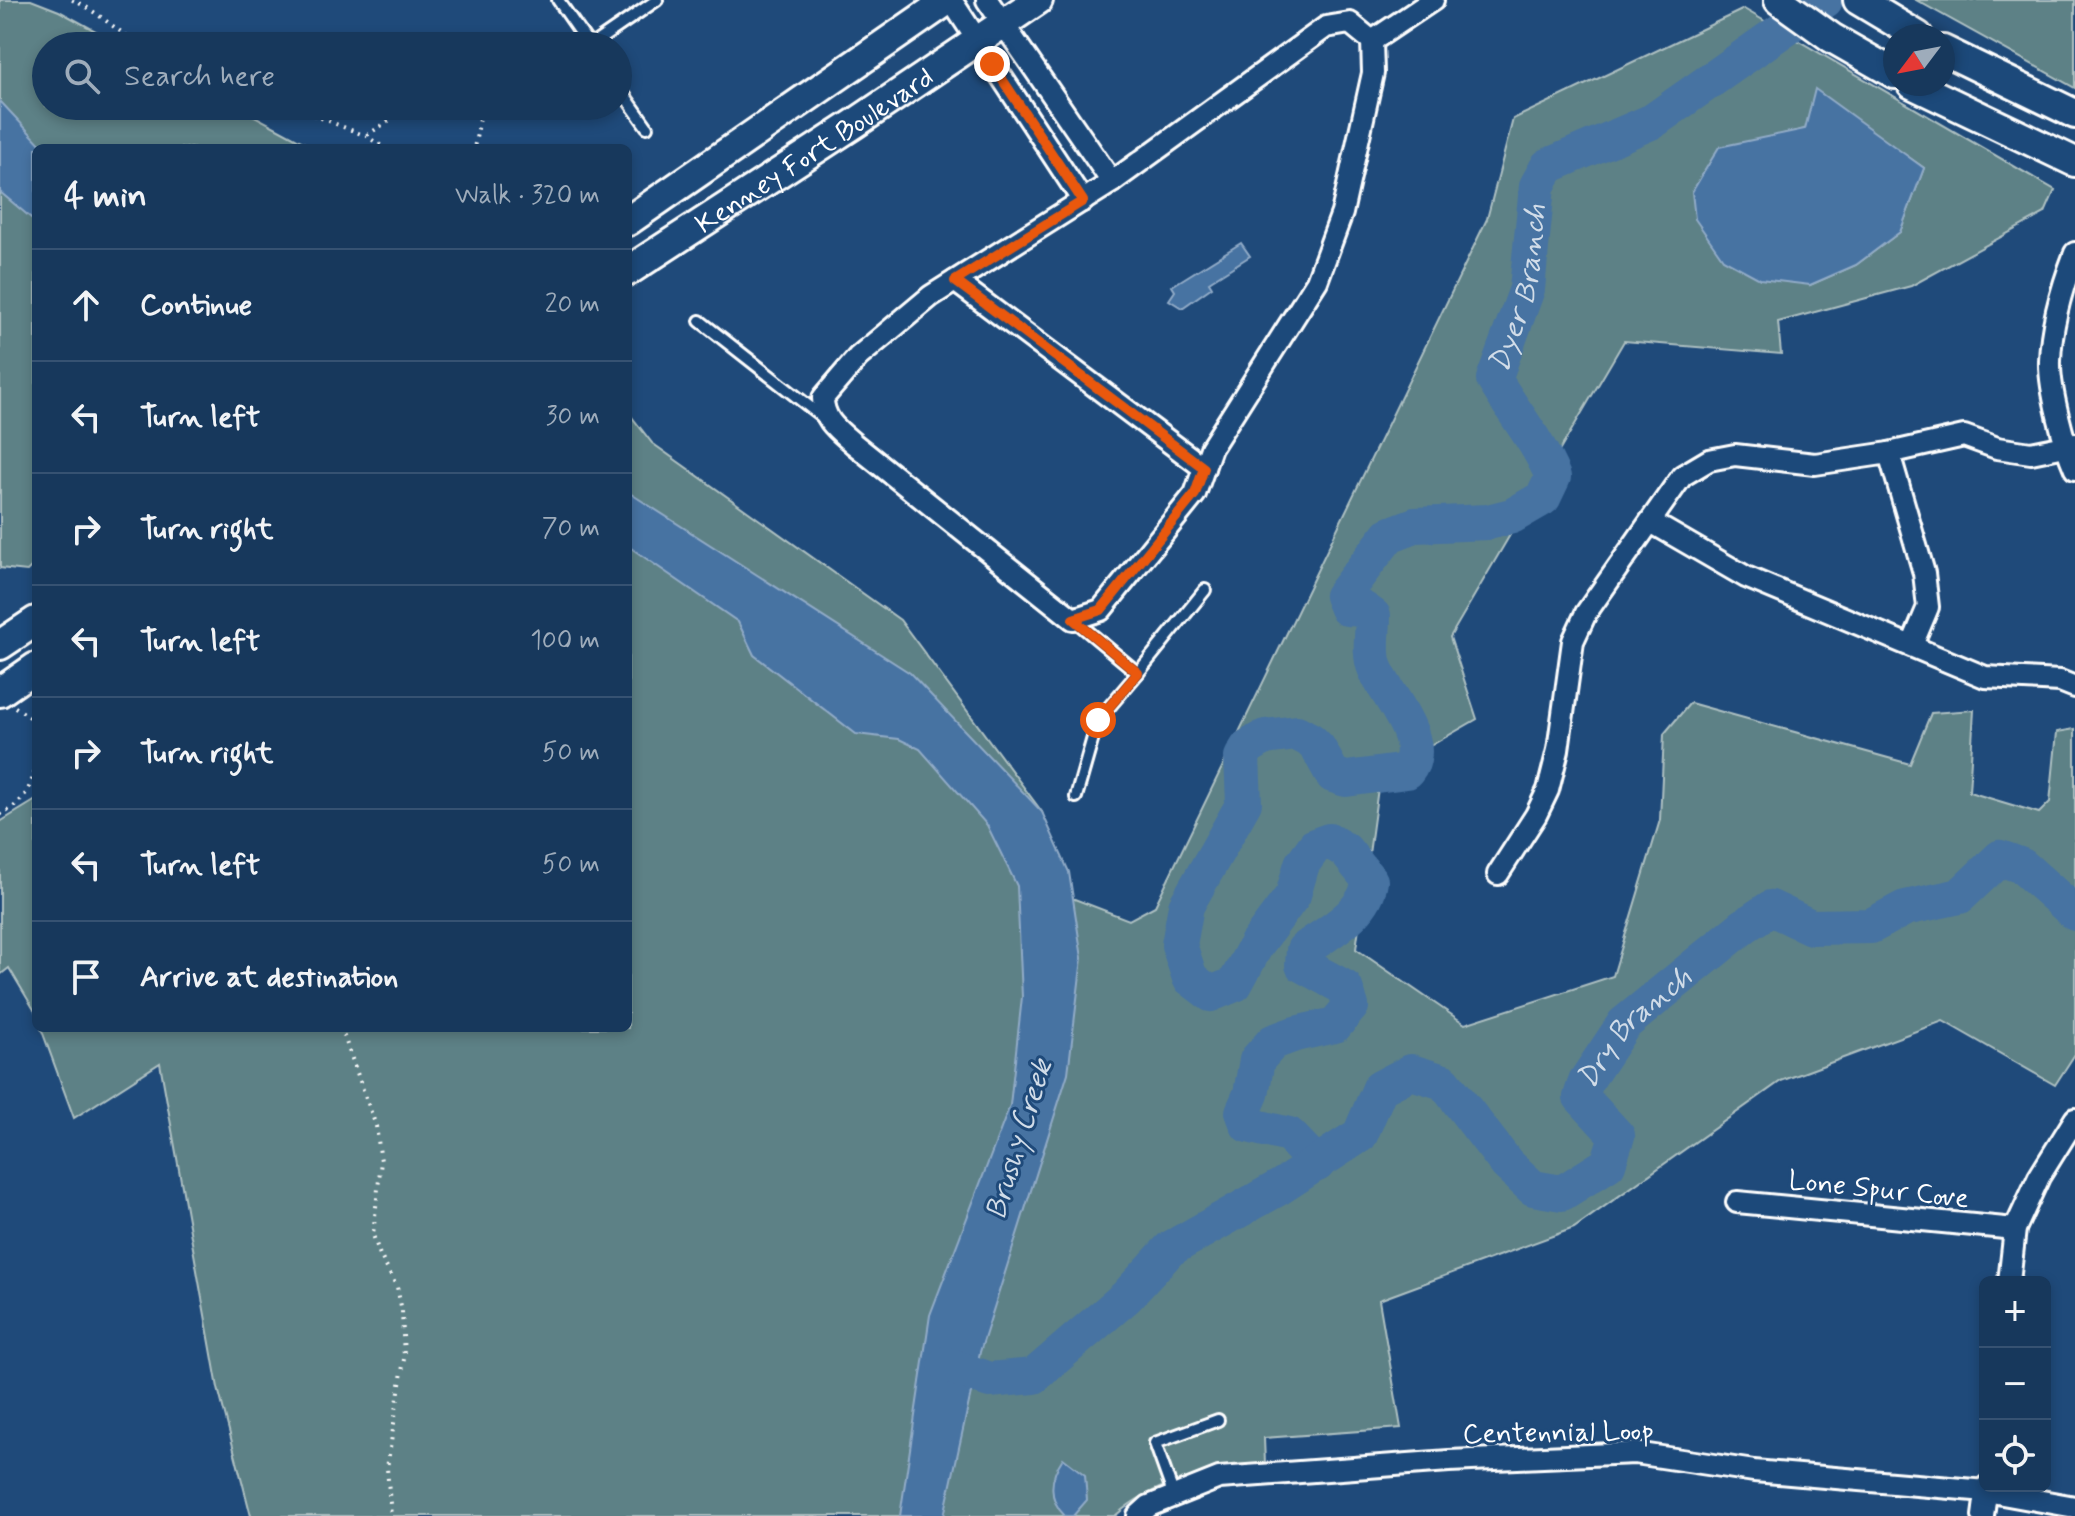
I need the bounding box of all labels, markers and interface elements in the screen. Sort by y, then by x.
north arrow [1883,24,1955,96]
search box [32,32,632,120]
route end [974,46,1010,82]
icon: search [60,54,104,98]
text: Search here [124,57,275,96]
street label: Kenney Fort Boulevard [689,60,942,243]
text: 4 min [64,174,147,219]
text: Walk · 320 m [455,179,600,213]
water label: Dyer Branch [1480,202,1556,378]
icon: ahead [64,283,108,327]
text: Continue [140,286,252,325]
text: 20 m [545,288,600,322]
icon: left [64,395,108,439]
text: Turn left [140,398,260,437]
text: 30 m [546,400,600,434]
icon: right [64,507,108,551]
text: Turn right [140,510,273,549]
text: 70 m [542,512,600,546]
icon: left [64,619,108,663]
text: Turn left [140,622,260,661]
text: 100 m [530,624,600,658]
route start [1080,702,1116,738]
icon: right [64,731,108,775]
text: Turn right [140,734,273,773]
text: 50 m [542,736,600,770]
icon: left [64,843,108,887]
text: Turn left [140,846,260,885]
text: 50 m [542,848,600,882]
icon: arrive [64,955,108,999]
text: Arrive at destination [140,958,398,997]
water label: Dry Branch [1568,958,1700,1097]
water label: Brushy Creek [977,1053,1063,1224]
street label: Lone Spur Cove [1787,1163,1971,1218]
map controls [1979,1276,2051,1492]
button: + [1979,1276,2051,1348]
button: − [1979,1348,2051,1420]
street label: Centennial Loop [1462,1413,1654,1454]
button: locate [1979,1420,2051,1492]

